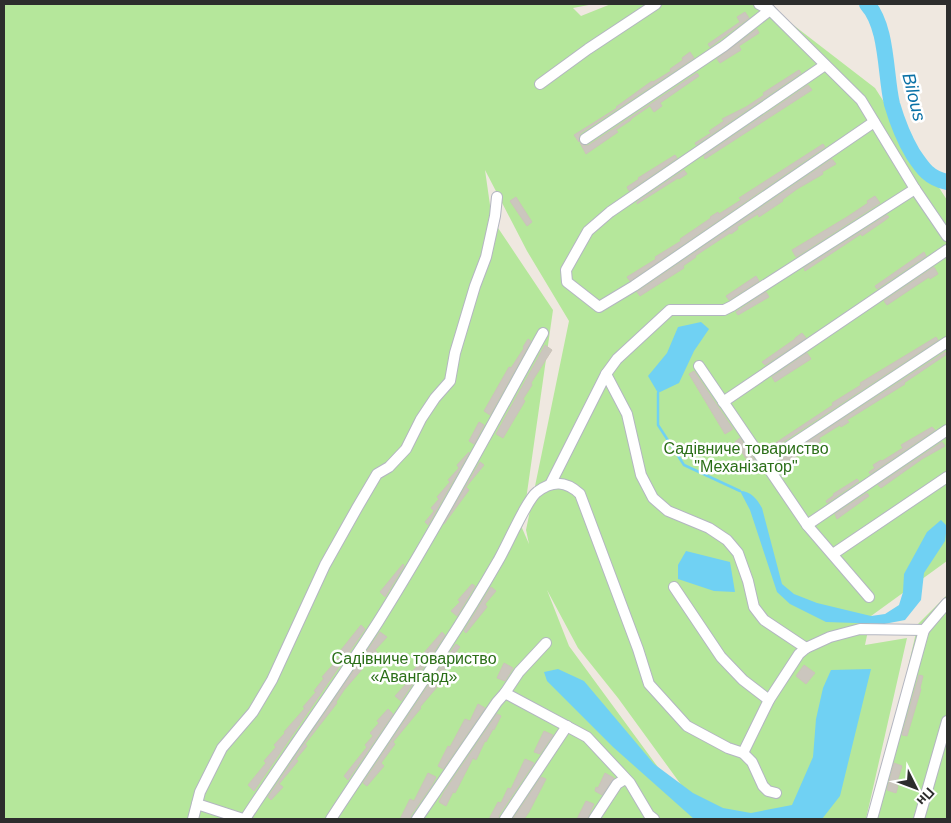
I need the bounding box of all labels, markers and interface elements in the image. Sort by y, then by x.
water label: Bilous [898,71,930,123]
park label: Садівниче товариство "Механізатор" [663,440,829,475]
park label: Садівниче товариство «Авангард» [331,650,497,685]
north arrow [891,763,941,813]
text: Пн [914,784,938,809]

